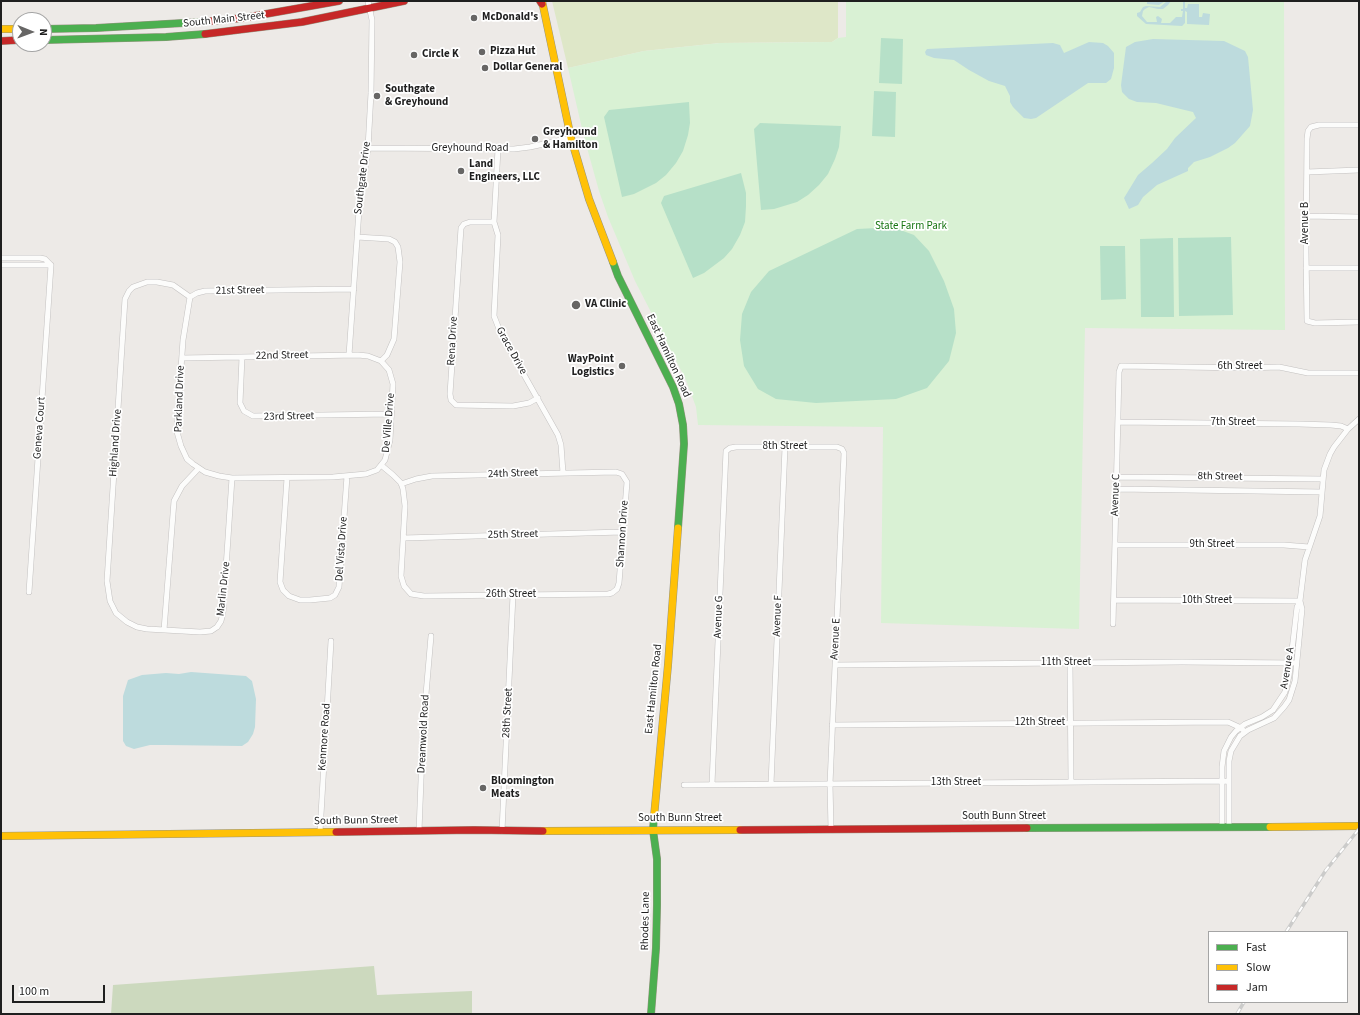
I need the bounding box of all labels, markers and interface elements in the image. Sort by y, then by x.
street label: South Main Street [183,9,265,31]
place label: McDonald's [482,11,538,25]
north arrow [12,12,52,52]
marker: McDonald's [469,13,479,23]
text: N [36,28,51,36]
place label: Pizza Hut [490,45,535,59]
marker: Pizza Hut [477,47,487,57]
place label: Circle K [422,48,459,62]
marker: Circle K [409,50,419,60]
place label: Dollar General [493,61,562,75]
marker: Dollar General [480,63,490,73]
place label: Southgate & Greyhound [385,83,448,109]
marker: Southgate & Greyhound [372,91,382,101]
place label: Greyhound & Hamilton [543,126,598,152]
marker: Greyhound & Hamilton [530,134,540,144]
street label: Southgate Drive [352,141,374,215]
street label: Greyhound Road [431,142,509,156]
place label: Land Engineers, LLC [469,158,540,184]
marker: Land Engineers, LLC [456,166,466,176]
street label: Avenue B [1299,202,1313,244]
park label: State Farm Park [875,220,947,234]
street label: 21st Street [215,284,265,298]
place label: VA Clinic [585,298,626,312]
marker: VA Clinic [570,299,582,311]
street label: East Hamilton Road [643,312,693,400]
street label: Rena Drive [445,316,461,366]
street label: Grace Drive [493,325,529,377]
street label: 22nd Street [255,349,309,363]
place label: WayPoint Logistics [568,353,614,379]
street label: 6th Street [1218,360,1262,374]
marker: WayPoint Logistics [617,361,627,371]
street label: Parkland Drive [172,365,188,433]
street label: De Ville Drive [380,393,398,453]
street label: Geneva Court [31,397,49,459]
street label: Highland Drive [107,409,125,477]
street label: 23rd Street [264,410,314,424]
street label: 7th Street [1211,416,1255,430]
street label: 8th Street [763,440,807,454]
street label: 24th Street [488,467,538,481]
street label: 8th Street [1197,470,1243,484]
street label: Avenue C [1109,474,1123,516]
street label: Shannon Drive [614,500,632,568]
street label: Del Vista Drive [333,516,351,582]
street label: 25th Street [488,528,538,542]
street label: 9th Street [1190,538,1234,552]
street label: Marlin Drive [215,561,233,617]
street label: 26th Street [486,588,536,602]
street label: 10th Street [1182,594,1232,608]
street label: Avenue G [712,595,726,639]
street label: Avenue F [771,595,785,637]
street label: Avenue E [828,618,844,660]
street label: East Hamilton Road [643,643,665,735]
street label: Avenue A [1278,646,1298,690]
street label: 11th Street [1041,656,1091,670]
street label: 28th Street [500,687,516,739]
street label: Dreamwold Road [415,694,433,774]
street label: Kenmore Road [316,703,334,771]
street label: 12th Street [1015,716,1065,730]
place label: Bloomington Meats [491,775,554,801]
street label: 13th Street [931,776,981,790]
marker: Bloomington Meats [478,783,488,793]
street label: South Bunn Street [962,810,1046,824]
street label: South Bunn Street [638,812,722,826]
street label: South Bunn Street [314,814,398,828]
street label: Rhodes Lane [639,891,653,951]
legend [1208,931,1348,1003]
text: Fast [1246,939,1266,956]
text: Slow [1246,959,1271,976]
scale bar [14,977,107,1003]
text: Jam [1246,979,1268,996]
text: 100 m [19,983,49,1000]

